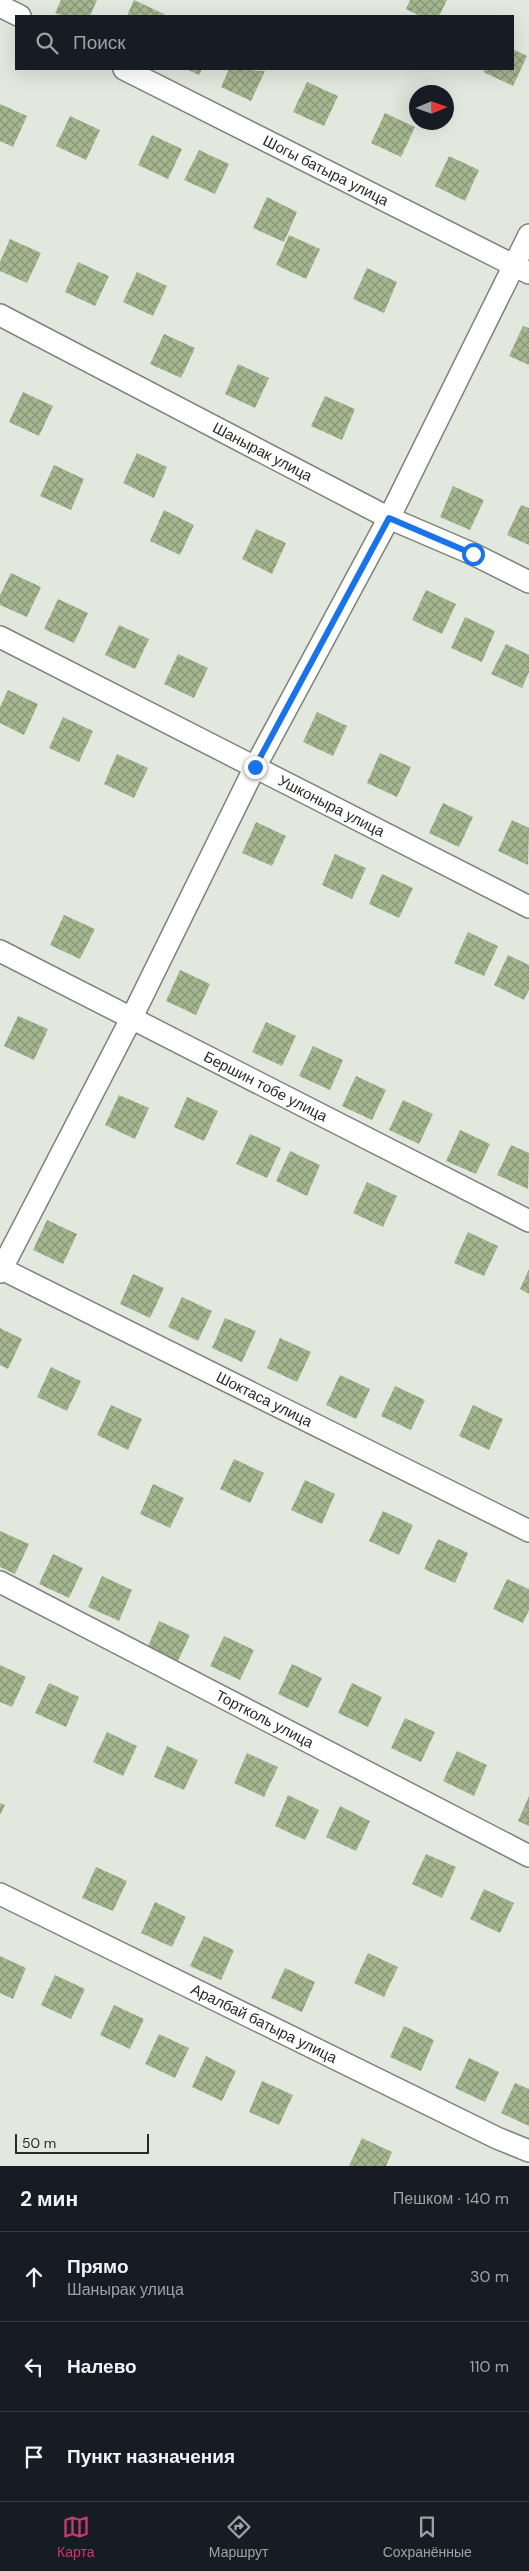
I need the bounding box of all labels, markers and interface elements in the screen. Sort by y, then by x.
search box [15,15,514,70]
icon: search [33,29,61,57]
text: Поиск [73,30,126,55]
north arrow [409,85,454,130]
street label: Шогы батыра улица [260,131,393,211]
street label: Шанырак улица [209,418,316,486]
route start [462,543,485,566]
route end [244,756,267,779]
street label: Ушконыра улица [275,771,389,842]
street label: Бершин тобе улица [200,1047,331,1127]
street label: Шоктаса улица [213,1367,316,1432]
street label: Тортколь улица [212,1685,318,1753]
street label: Аралбай батыра улица [188,1979,341,2068]
scale bar [15,2131,149,2154]
text: 50 m [22,2134,56,2152]
text: 2 мин [20,2185,78,2213]
text: Пешком · 140 m [393,2188,509,2209]
text: Прямо [67,2254,129,2279]
icon: ahead [20,2263,48,2291]
text: 30 m [470,2266,509,2287]
text: Шанырак улица [67,2279,184,2300]
icon: left [20,2353,48,2381]
text: Налево [67,2354,137,2379]
text: 110 m [470,2356,509,2377]
icon: arrive [20,2443,48,2471]
text: Пункт назначения [67,2444,235,2469]
tab: Карта [57,2513,95,2561]
tab: Маршрут [209,2513,268,2561]
tab: Сохранённые [383,2513,472,2561]

